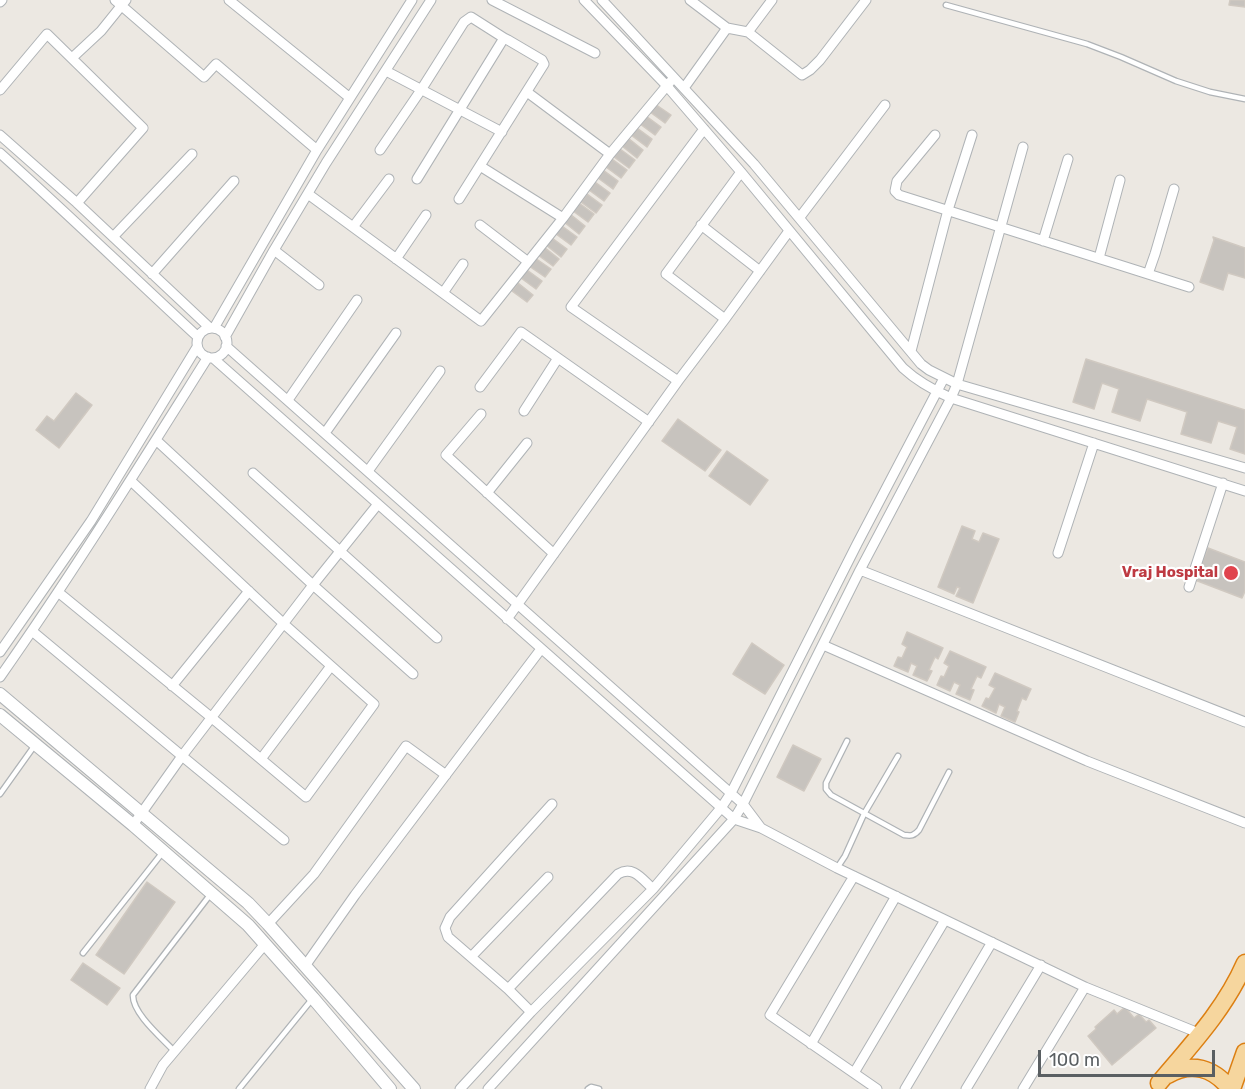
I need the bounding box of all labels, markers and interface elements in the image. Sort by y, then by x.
place label: Vraj Hospital [1122,564,1218,582]
marker: Vraj Hospital [1222,564,1240,582]
scale bar [1041,1038,1218,1076]
text: 100 m [1049,1049,1100,1071]

